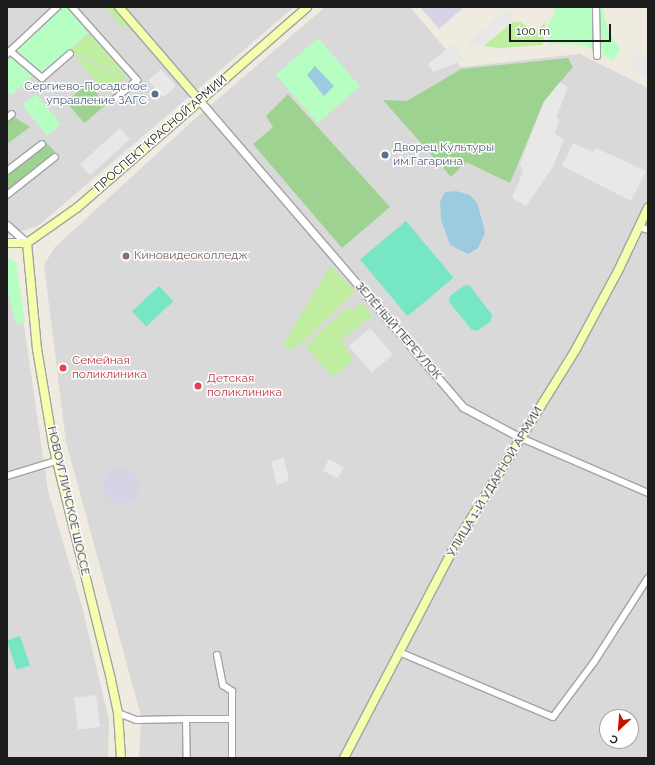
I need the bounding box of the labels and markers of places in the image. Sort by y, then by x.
place label: Сергиево-Посадское управление ЗАГС [24,80,147,108]
marker: Сергиево-Посадское управление ЗАГС [150,89,160,99]
place label: Дворец Культуры им.Гагарина [393,141,494,169]
marker: Дворец Культуры им.Гагарина [380,150,390,160]
place label: Киновидеоколледж [134,249,248,263]
marker: Киновидеоколледж [121,251,131,261]
place label: Семейная поликлиника [72,354,147,382]
marker: Семейная поликлиника [57,362,69,374]
place label: Детская поликлиника [207,372,282,400]
marker: Детская поликлиника [192,380,204,392]

